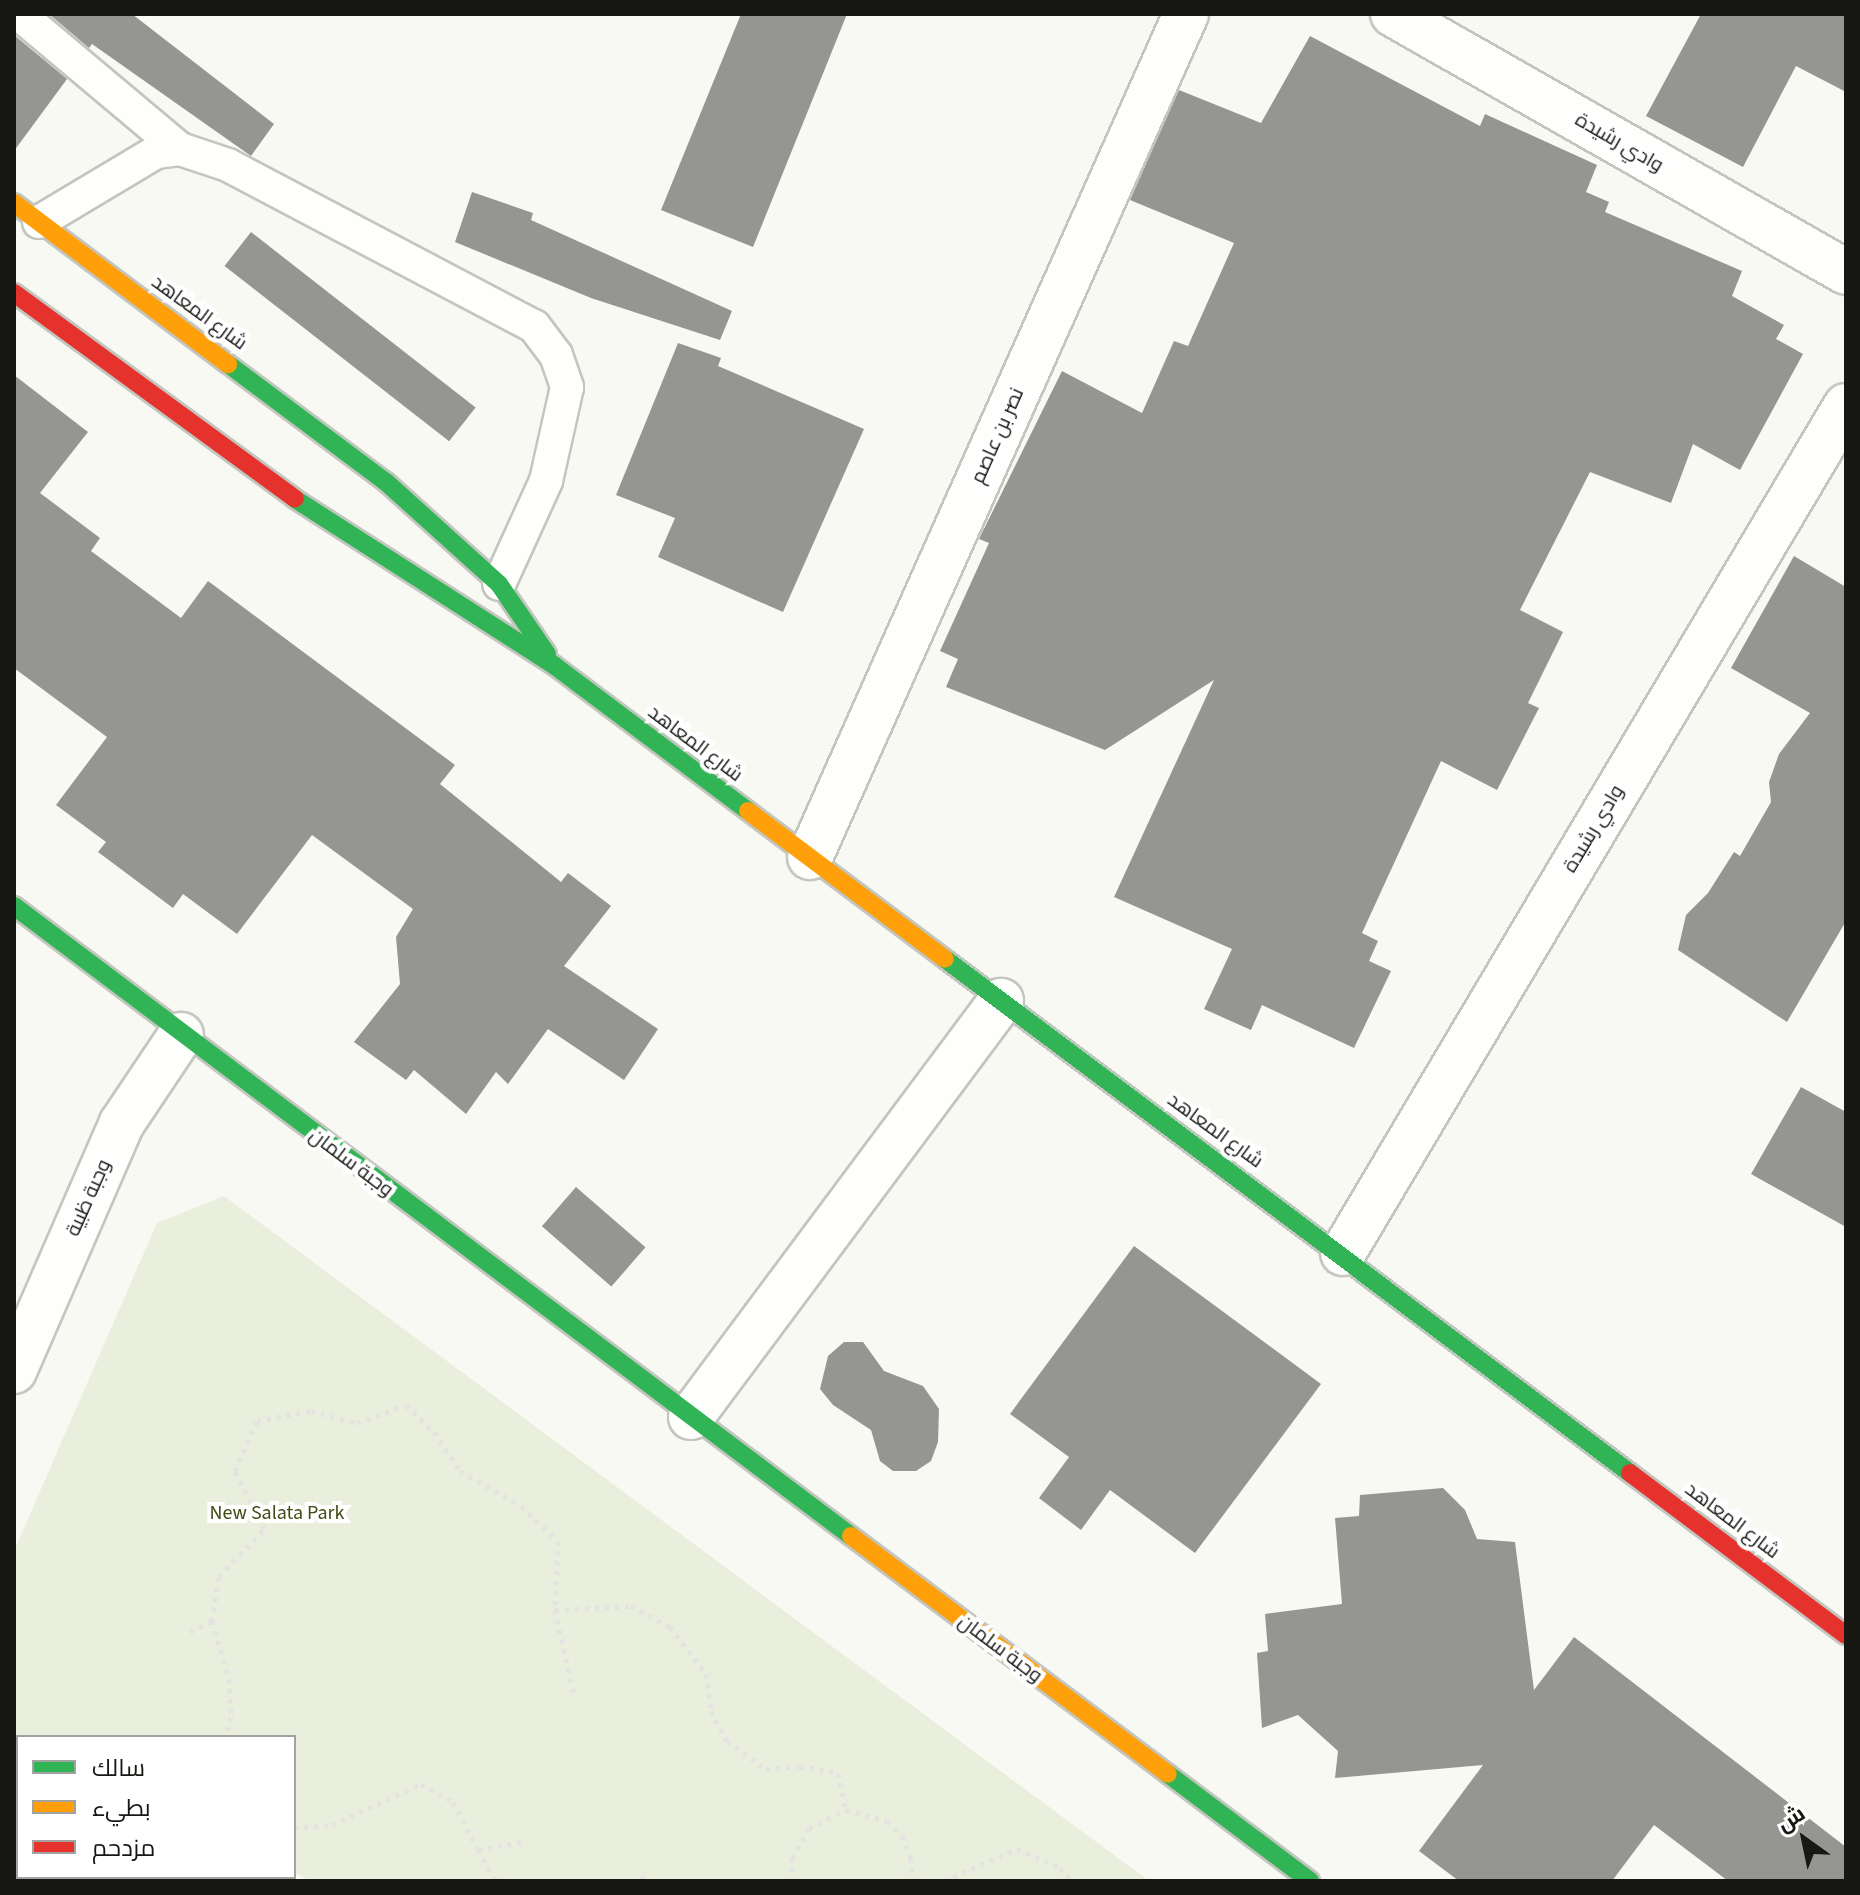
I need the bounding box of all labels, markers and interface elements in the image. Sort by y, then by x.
street label: وادي رشيدة [1571,108,1667,178]
street label: شارع المعاهد [146,270,252,356]
street label: نصر بن عاصم [966,384,1030,488]
street label: شارع المعاهد [643,701,747,787]
street label: وادي رشيدة [1558,781,1630,877]
street label: شارع المعاهد [1162,1088,1268,1174]
street label: وجبة سلمان [304,1124,398,1202]
street label: وجبة ظبية [61,1156,117,1240]
street label: شارع المعاهد [1680,1478,1784,1564]
park label: New Salata Park [210,1501,344,1525]
street label: وجبة سلمان [953,1610,1047,1688]
legend [16,1735,296,1879]
text: سالك [92,1751,145,1786]
text: بطيء [92,1791,151,1826]
text: ش [1770,1798,1811,1840]
north arrow [1764,1799,1844,1879]
text: مزدحم [92,1831,155,1866]

